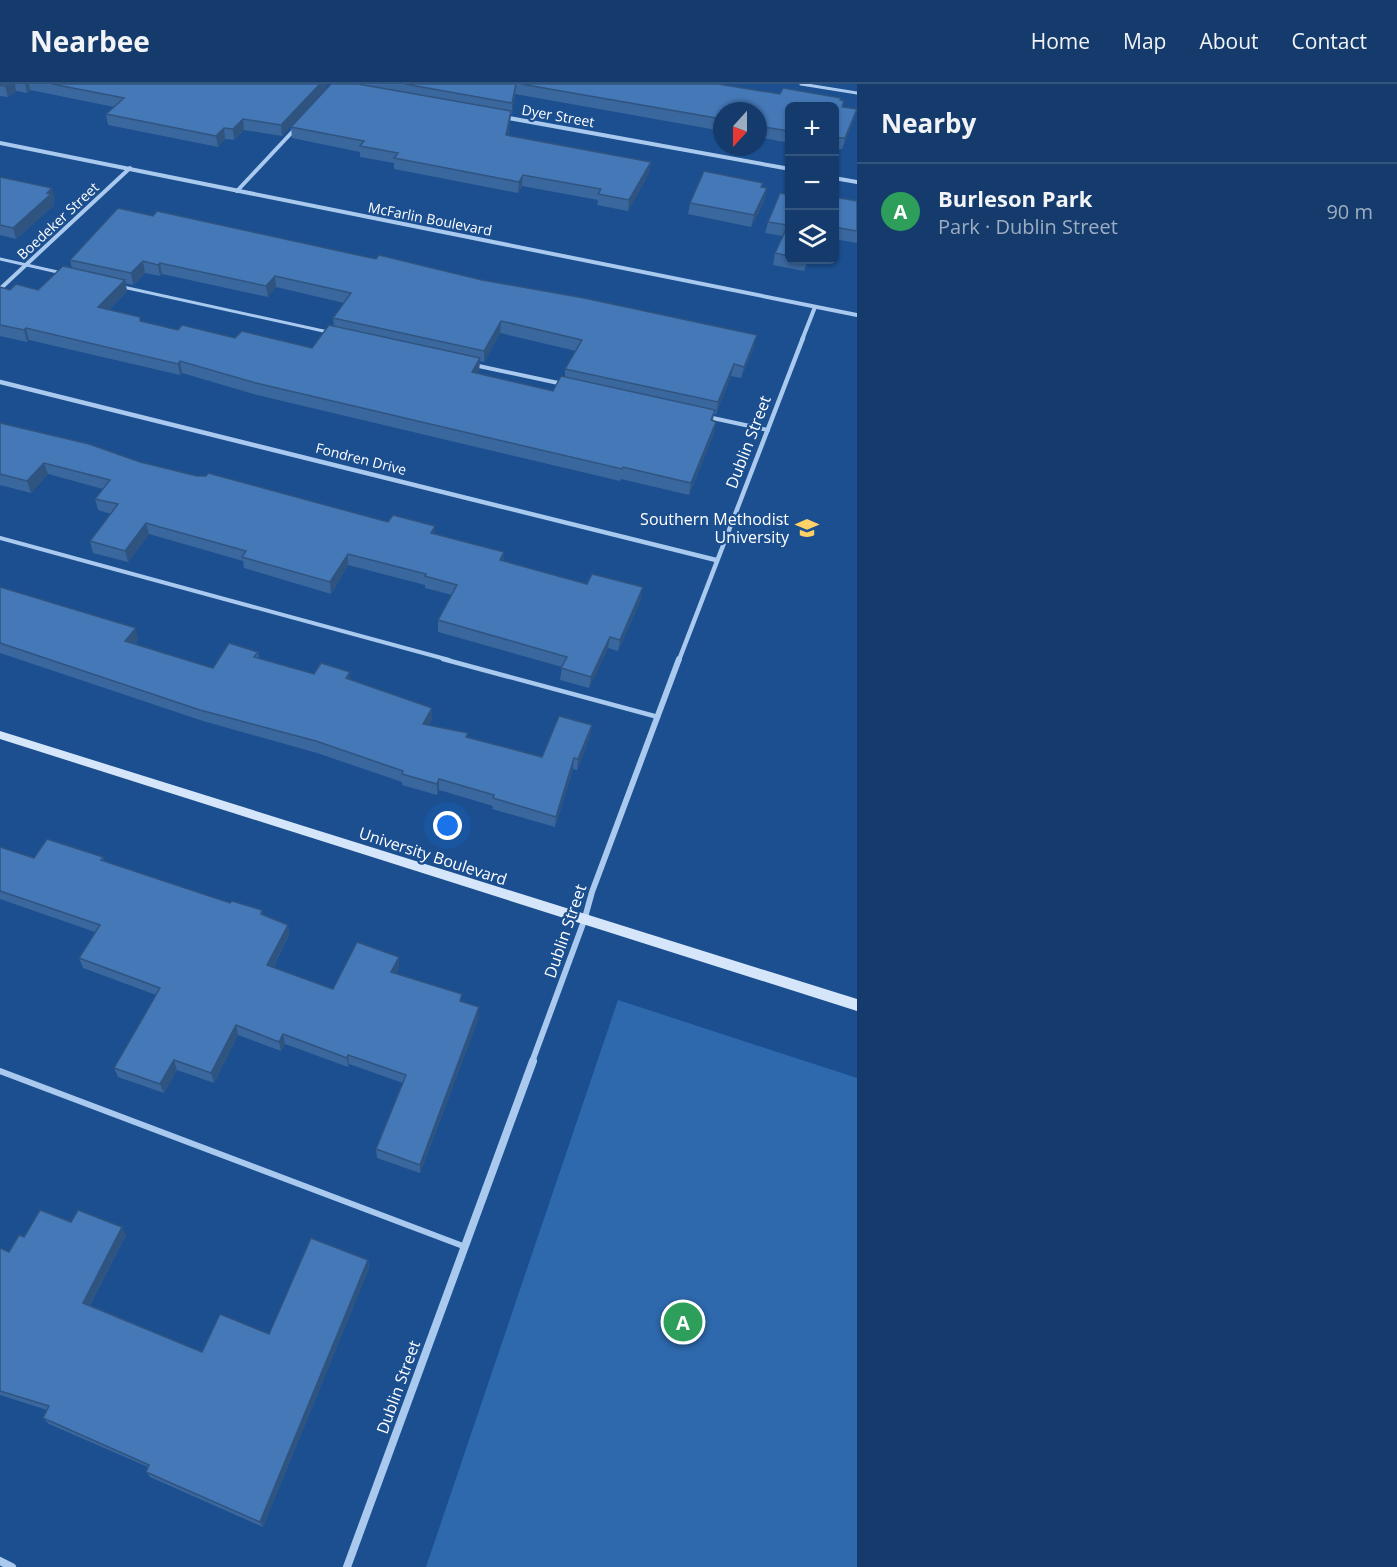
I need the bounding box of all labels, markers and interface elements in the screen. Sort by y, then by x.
text: Nearbee [30,22,150,60]
text: Home [1031,27,1090,55]
text: Map [1123,27,1166,55]
text: About [1199,27,1259,55]
text: Contact [1292,27,1367,55]
street label: Dyer Street [520,100,596,131]
north arrow [713,102,767,156]
map controls [785,102,839,264]
button: + [785,102,839,156]
text: Nearby [881,105,976,141]
button: − [785,156,839,210]
street label: Boedeker Street [13,178,103,264]
text: Burleson Park [938,183,1092,213]
street label: McFarlin Boulevard [367,197,494,240]
text: A [894,198,907,225]
text: 90 m [1326,198,1373,225]
button: layers [785,210,839,264]
text: Park · Dublin Street [938,213,1118,240]
street label: Dublin Street [720,392,776,492]
street label: Fondren Drive [314,438,409,479]
place label: Southern Methodist University [640,508,790,548]
school or university icon: Southern Methodist University [794,515,820,541]
your location [433,811,462,840]
street label: University Boulevard [356,822,510,890]
street label: Dublin Street [539,881,591,981]
pin: A [664,1300,702,1344]
street label: Dublin Street [371,1337,425,1437]

